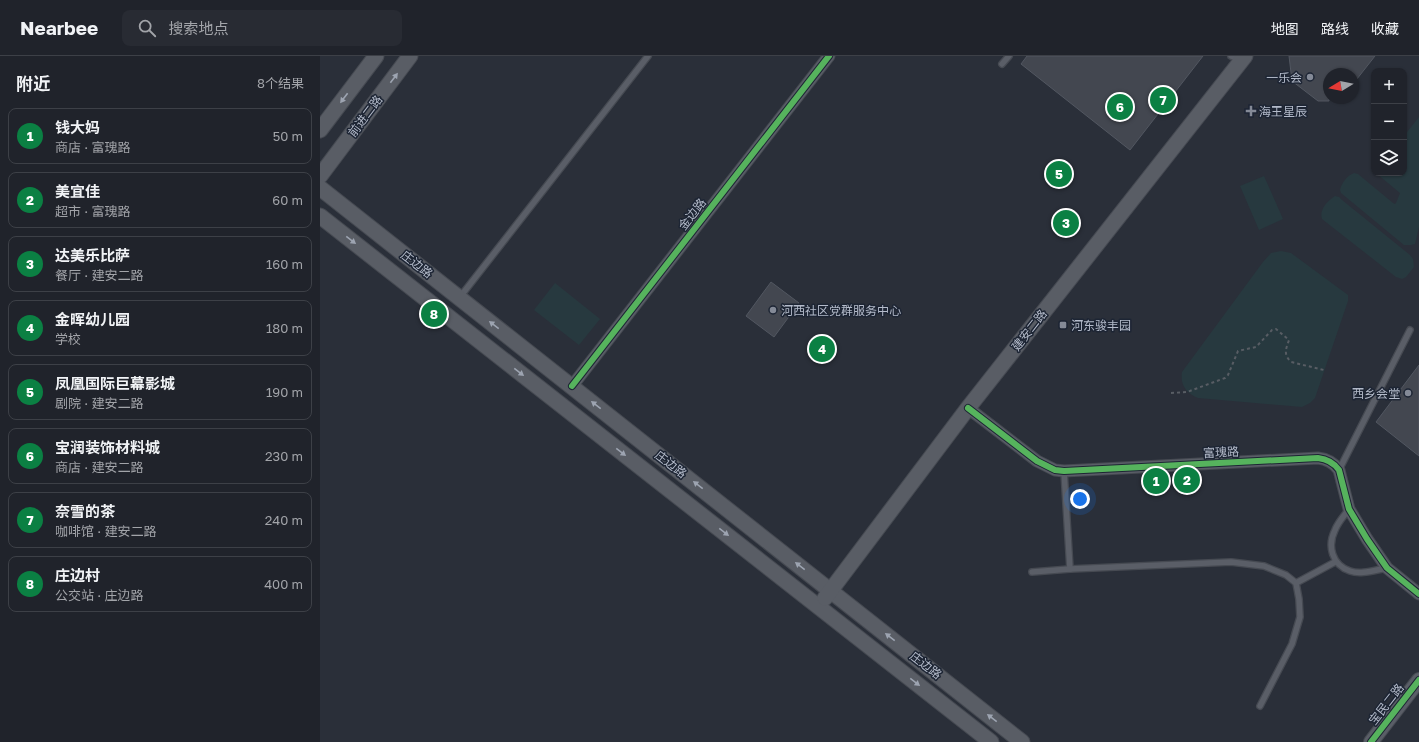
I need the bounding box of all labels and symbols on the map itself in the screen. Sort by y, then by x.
north arrow [1323,68,1359,104]
place label: 一乐会 [1266,70,1302,85]
one-way arrow [390,72,398,83]
marker: 一乐会 [1305,72,1315,82]
pin: 7 [1150,85,1176,115]
street label: 前进二路 [345,92,385,140]
pin: 6 [1107,92,1133,122]
one-way arrow [340,93,348,104]
place label: 海王星辰 [1259,104,1307,119]
marker: 海王星辰 [1246,106,1256,116]
pin: 5 [1046,159,1072,189]
street label: 金边路 [675,195,709,233]
pin: 3 [1053,208,1079,238]
one-way arrow [345,235,356,244]
street label: 庄边路 [398,247,436,281]
pin: 8 [421,299,447,329]
place label: 河西社区党群服务中心 [781,303,901,318]
marker: 河西社区党群服务中心 [768,305,778,315]
street label: 建安二路 [1008,306,1050,354]
place label: 河东骏丰园 [1071,318,1131,333]
one-way arrow [488,320,499,329]
marker: 河东骏丰园 [1058,320,1068,330]
pin: 4 [809,334,835,364]
one-way arrow [514,367,525,376]
place label: 西乡会堂 [1352,386,1400,401]
marker: 西乡会堂 [1403,388,1413,398]
one-way arrow [590,401,601,409]
street label: 富瑰路 [1203,444,1239,460]
street label: 庄边路 [652,447,690,481]
one-way arrow [616,448,627,456]
pin: 2 [1174,465,1200,495]
pin: 1 [1143,466,1169,496]
one-way arrow [692,481,703,490]
your location [1070,489,1090,509]
one-way arrow [718,528,729,536]
one-way arrow [795,561,806,570]
one-way arrow [884,633,895,641]
street label: 庄边路 [907,648,945,682]
one-way arrow [910,678,921,687]
street label: 宝民二路 [1365,680,1407,728]
one-way arrow [986,713,997,722]

